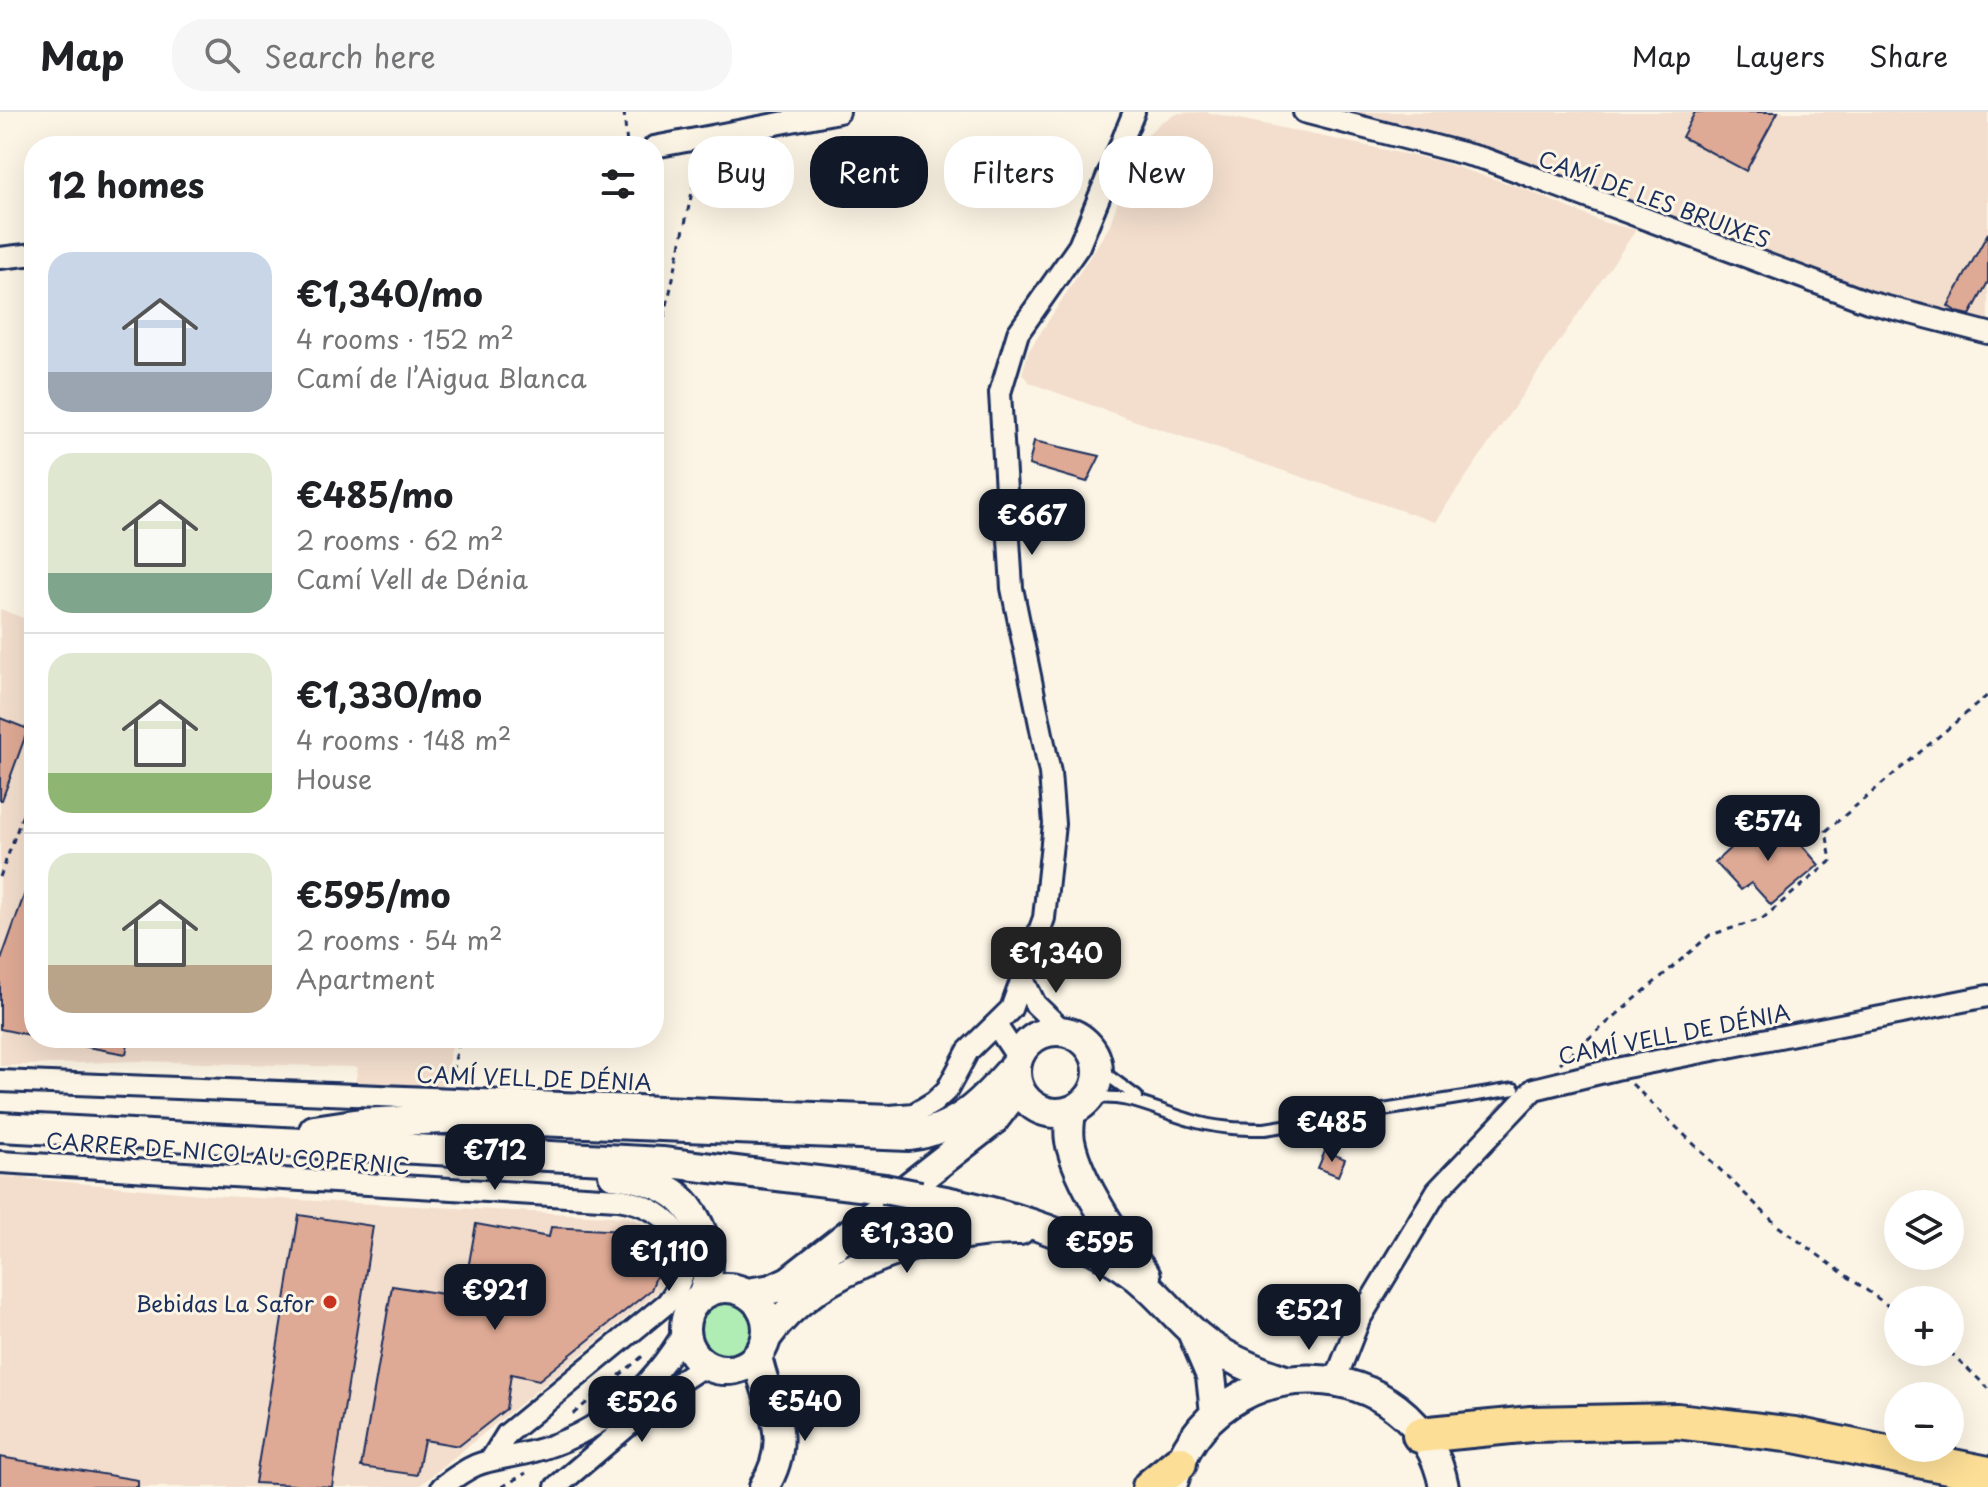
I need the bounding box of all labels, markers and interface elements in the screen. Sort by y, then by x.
search box [172,19,732,91]
text: Map [40,27,124,84]
icon: search [200,33,244,77]
text: Search here [264,33,436,78]
text: Map [1631,34,1691,77]
text: Layers [1735,34,1825,77]
text: Share [1869,34,1948,77]
chip: Buy [688,136,794,208]
chip: Rent [810,136,928,208]
chip: Filters [944,136,1083,208]
chip: New [1099,136,1213,208]
street label: CAMÍ DE LES BRUIXES [1534,141,1776,255]
text: 12 homes [48,158,204,210]
icon: filters [596,162,640,206]
text: €1,340/mo [296,267,483,319]
icon: home [112,284,208,380]
text: 4 rooms · 152 m² [296,319,514,358]
text: Camí de l’Aigua Blanca [296,358,587,397]
text: €485/mo [296,468,453,520]
icon: home [112,485,208,581]
pin: €667 [985,489,1079,557]
text: €667 [997,495,1067,534]
text: 2 rooms · 62 m² [296,520,504,559]
text: Camí Vell de Dénia [296,559,528,598]
text: €1,330/mo [296,668,482,720]
icon: home [112,685,208,781]
text: 4 rooms · 148 m² [296,720,511,759]
text: House [296,759,372,798]
pin: €574 [1721,795,1815,863]
text: €574 [1734,801,1802,840]
text: €595/mo [296,868,450,920]
icon: home [112,885,208,981]
text: 2 rooms · 54 m² [296,920,503,959]
pin: €1,340 [991,927,1121,995]
text: €1,340 [1009,933,1103,972]
text: Apartment [296,959,435,998]
street label: CAMÍ VELL DE DÉNIA [1555,994,1793,1072]
street label: CAMÍ VELL DE DÉNIA [416,1056,652,1098]
pin: €485 [1285,1096,1379,1164]
text: €485 [1296,1102,1368,1141]
street label: CARRER DE NICOLAU COPERNIC [45,1123,411,1181]
pin: €712 [448,1124,542,1192]
text: €712 [463,1130,527,1169]
map controls [1884,1190,1964,1462]
button: layers [1884,1190,1964,1270]
pin: €1,330 [842,1207,972,1275]
text: €1,330 [860,1213,954,1252]
pin: €595 [1053,1216,1147,1284]
text: €595 [1066,1222,1134,1261]
pin: €1,110 [604,1225,734,1293]
text: €1,110 [629,1231,709,1270]
pin: €921 [448,1264,542,1332]
text: €921 [462,1270,528,1309]
pin: €521 [1262,1284,1356,1352]
place label: Bebidas La Safor [136,1286,315,1319]
button: + [1884,1286,1964,1366]
text: €521 [1276,1290,1342,1329]
marker: Bebidas La Safor [321,1293,339,1311]
pin: €540 [758,1375,852,1443]
pin: €526 [595,1376,689,1444]
text: €540 [768,1381,842,1420]
text: €526 [606,1382,678,1421]
button: − [1884,1382,1964,1462]

